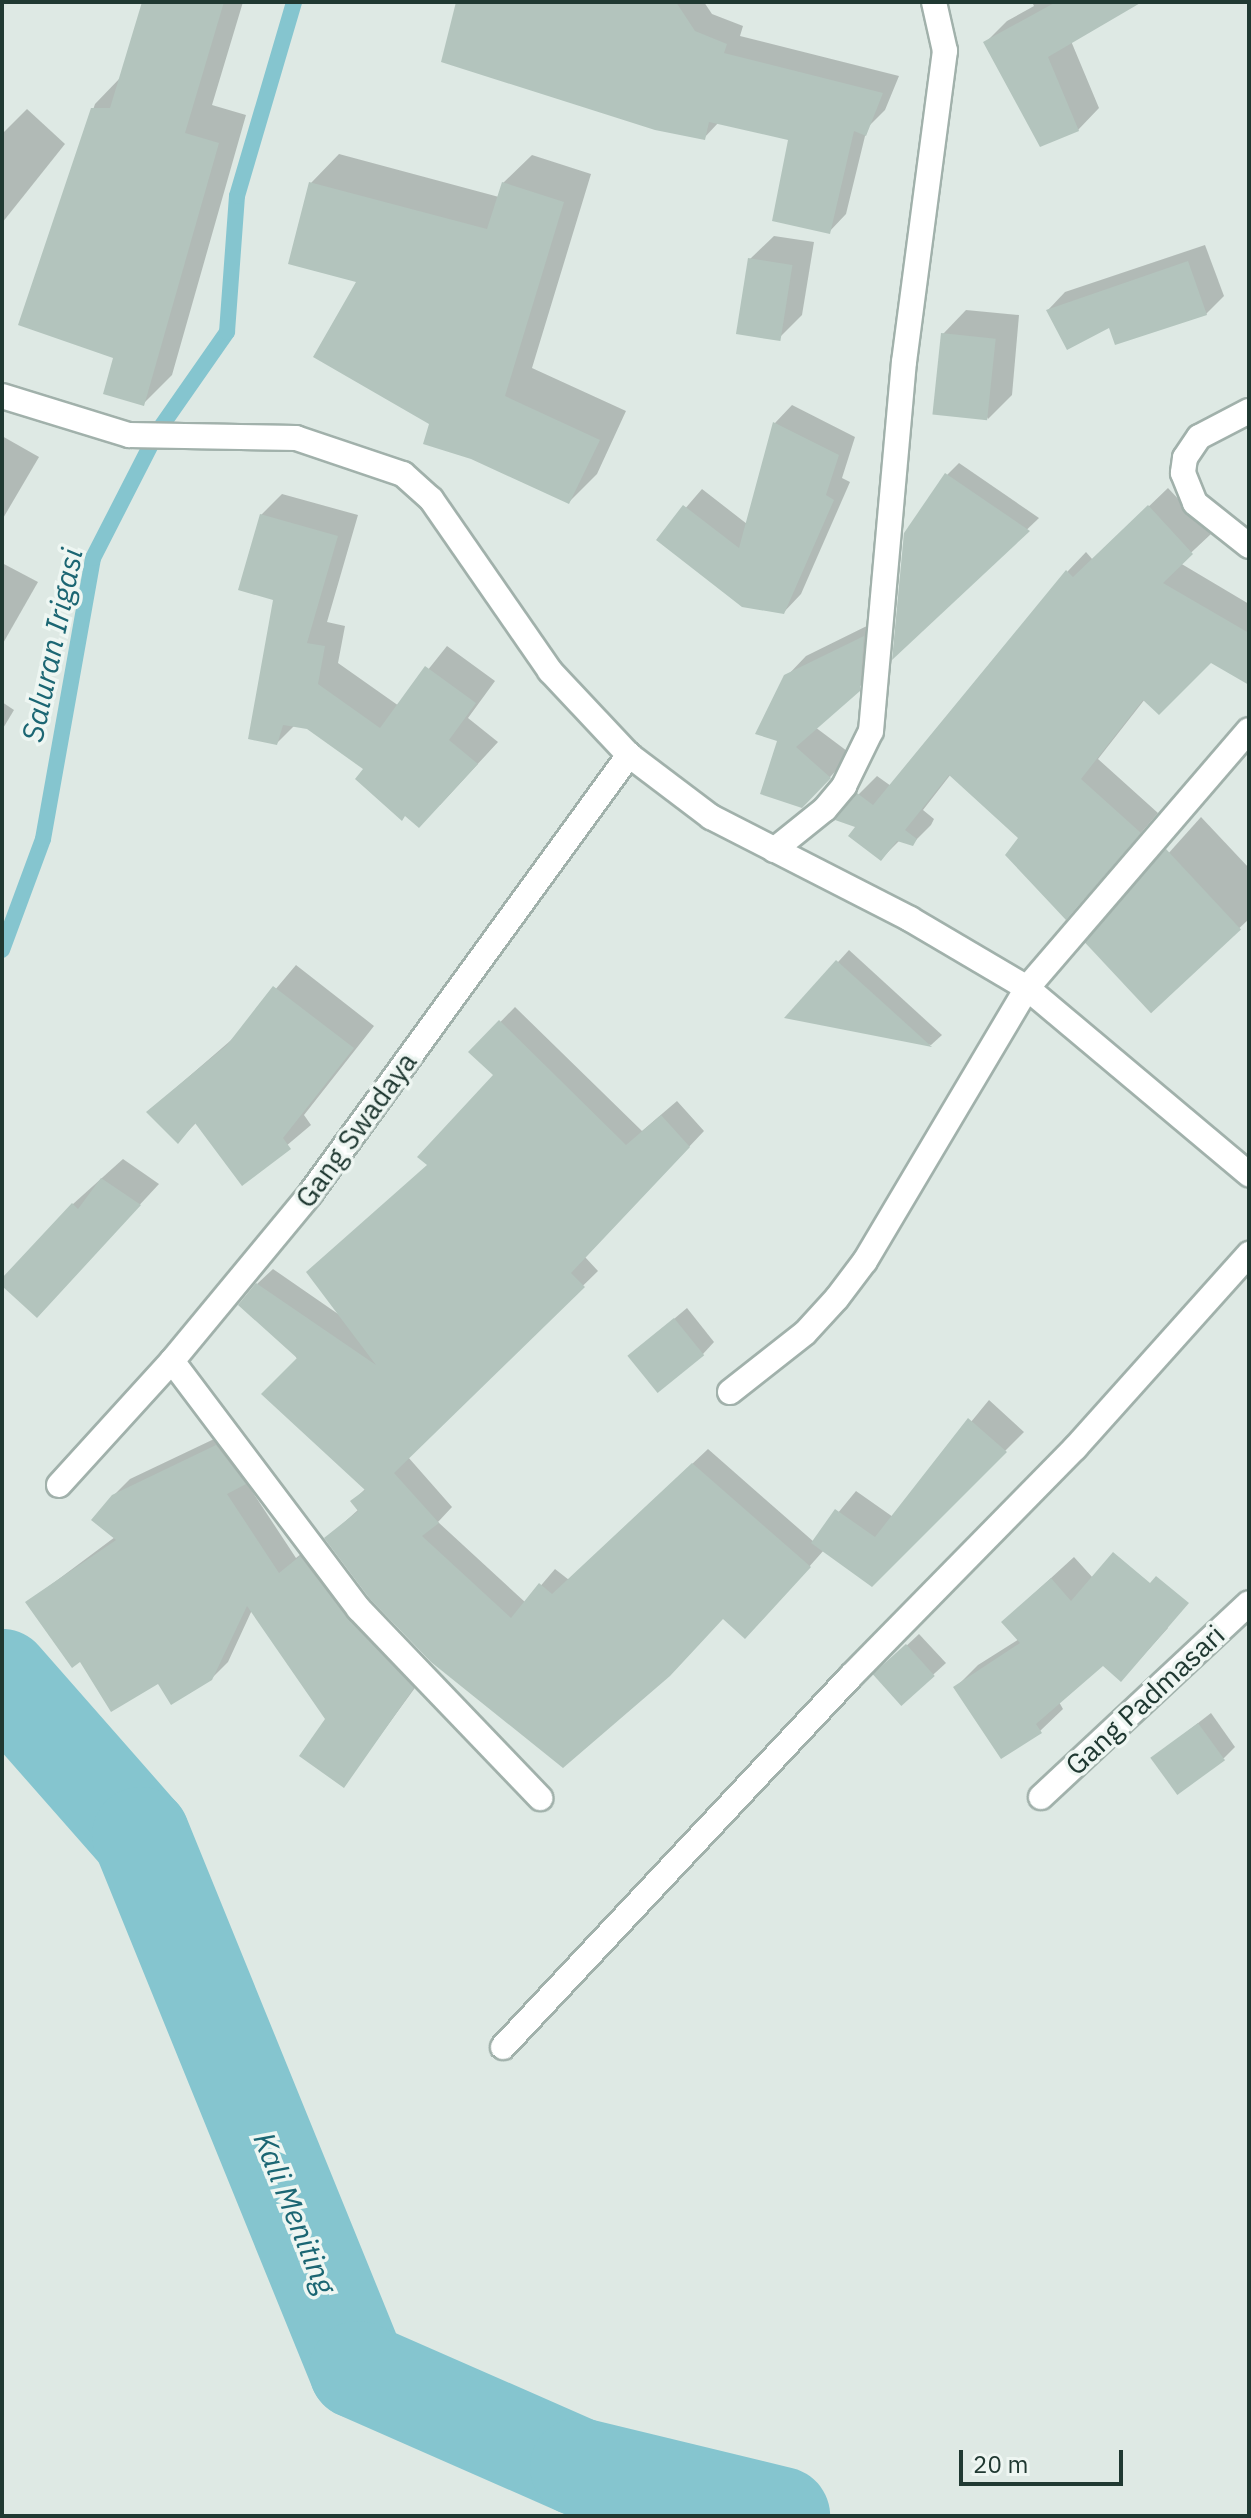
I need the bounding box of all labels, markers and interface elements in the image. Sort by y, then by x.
water label: Saluran Irigasi [14,545,90,745]
street label: Gang Swadaya [288,1046,424,1214]
street label: Gang Padmasari [1059,1618,1231,1782]
water label: Kali Meniting [246,2127,344,2299]
scale bar [963,2434,1127,2484]
text: 20 m [973,2448,1028,2480]

